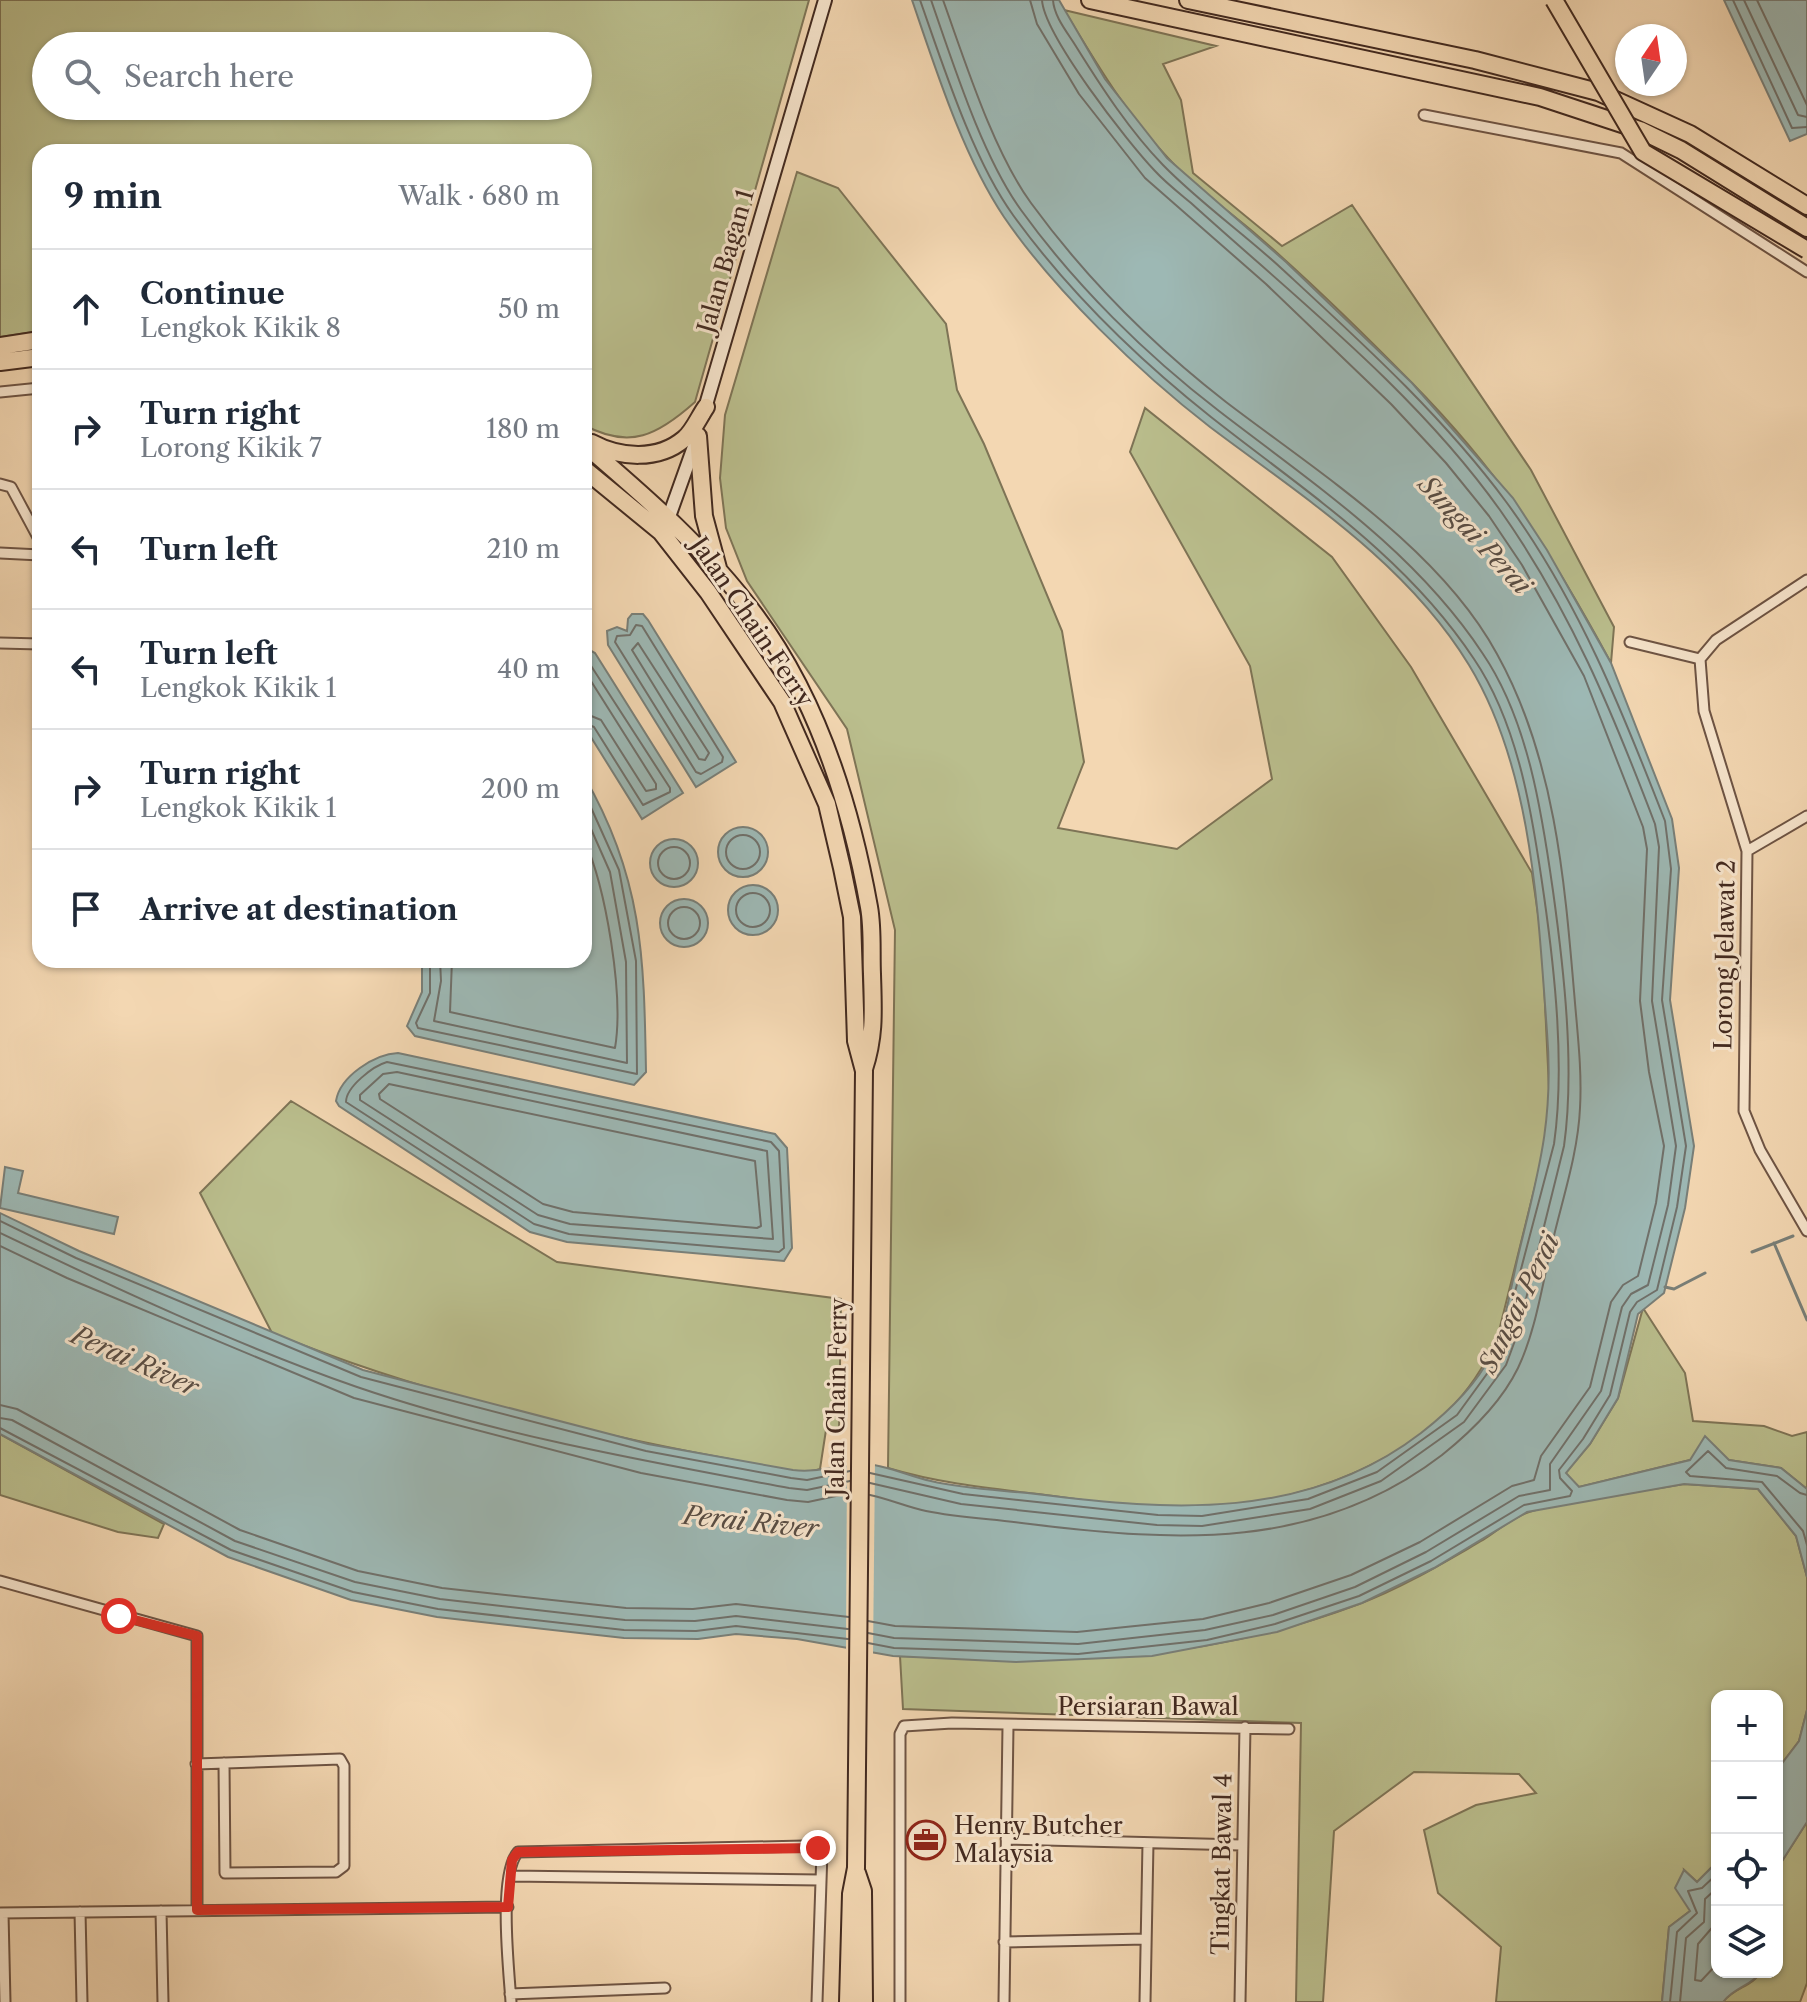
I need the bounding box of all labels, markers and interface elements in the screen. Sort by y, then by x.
north arrow [1615,24,1687,96]
search box [32,32,592,120]
icon: search [60,54,104,98]
text: Search here [124,58,294,95]
text: 9 min [64,175,162,217]
text: Walk · 680 m [399,180,560,212]
street label: Jalan Bagan 1 [690,186,760,340]
text: Continue [140,275,285,312]
icon: ahead [64,287,108,331]
text: 50 m [498,293,560,325]
text: Lengkok Kikik 8 [140,312,341,344]
text: Turn right [140,395,300,432]
icon: right [64,407,108,451]
text: 180 m [486,413,560,445]
text: Lorong Kikik 7 [140,432,322,464]
water label: Sungai Perai [1411,467,1539,602]
icon: left [64,527,108,571]
street label: Jalan Chain Ferry [683,528,820,713]
text: Turn left [140,531,277,568]
text: 210 m [487,533,560,565]
text: Turn left [140,635,277,672]
icon: left [64,647,108,691]
text: 40 m [497,653,560,685]
text: Lengkok Kikik 1 [140,672,336,704]
text: Turn right [140,755,300,792]
icon: right [64,767,108,811]
text: 200 m [481,773,560,805]
text: Lengkok Kikik 1 [140,792,336,824]
street label: Lorong Jelawat 2 [1708,860,1741,1050]
icon: arrive [64,887,108,931]
text: Arrive at destination [140,891,458,928]
water label: Sungai Perai [1471,1227,1567,1380]
street label: Jalan Chain Ferry [820,1297,853,1501]
water label: Perai River [65,1318,205,1404]
water label: Perai River [680,1499,822,1545]
route start [101,1598,137,1634]
map controls [1711,1690,1783,1978]
button: + [1711,1690,1783,1762]
street label: Persiaran Bawal [1057,1692,1239,1721]
button: − [1711,1762,1783,1834]
street label: Tingkat Bawal 4 [1205,1773,1238,1955]
place label: Henry Butcher Malaysia [954,1811,1123,1868]
office icon: Henry Butcher Malaysia [905,1819,947,1861]
route end [800,1830,836,1866]
button: locate [1711,1834,1783,1906]
button: layers [1711,1906,1783,1978]

